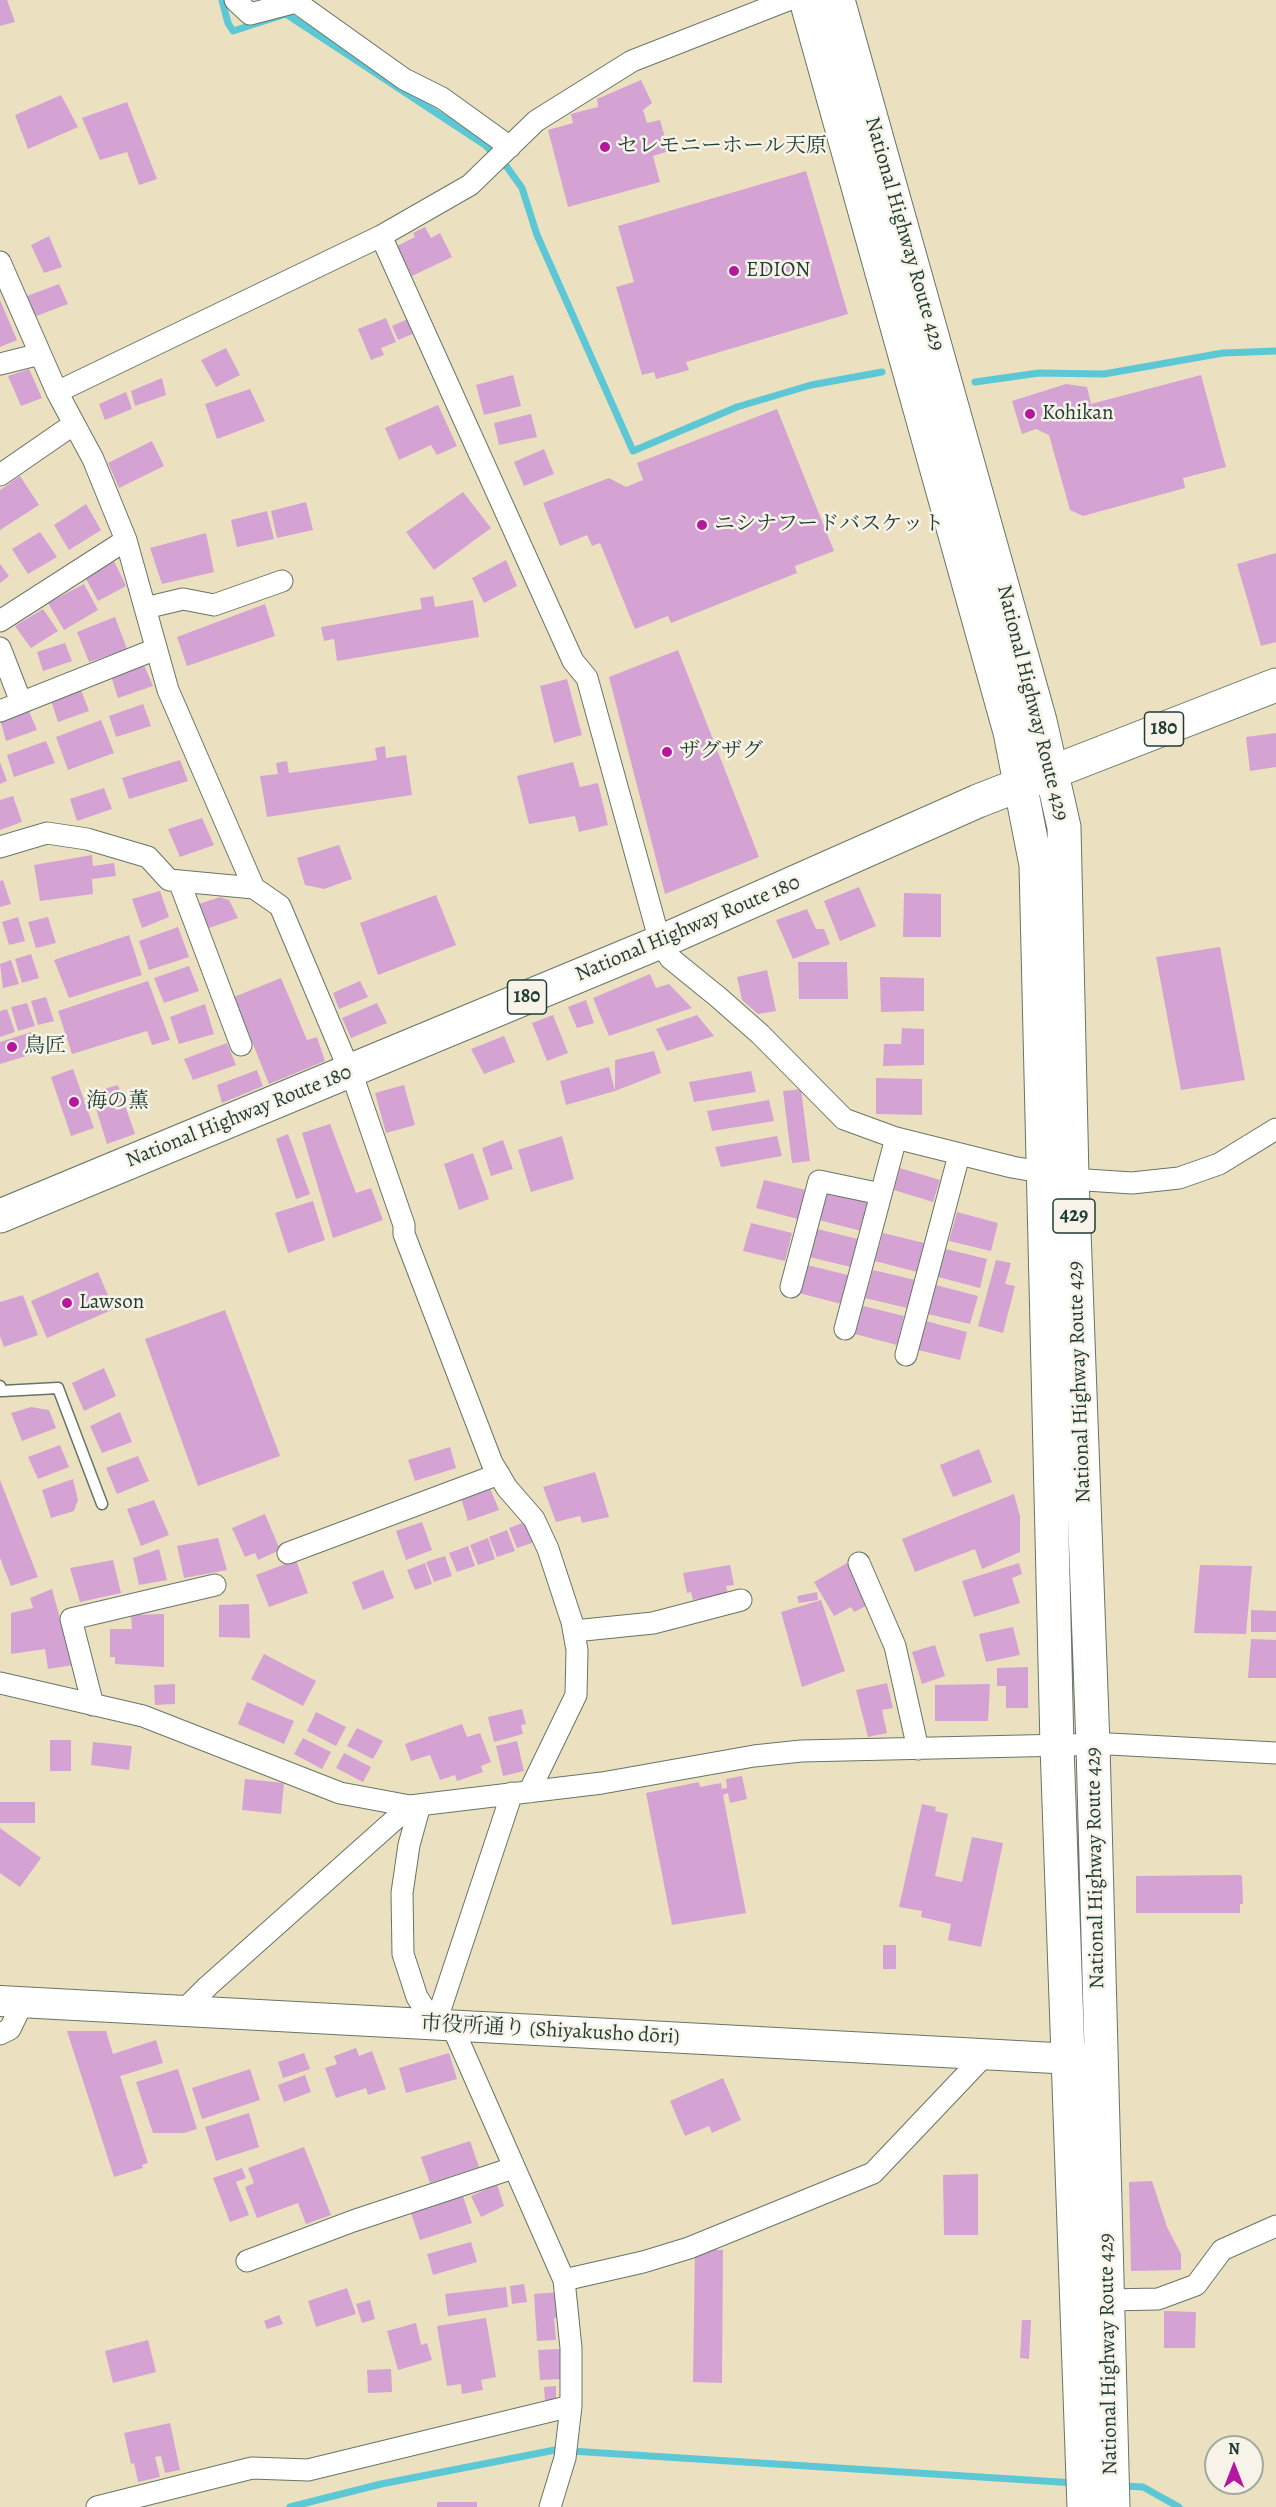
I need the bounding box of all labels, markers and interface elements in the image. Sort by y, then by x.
street label: National Highway Route 429 [859,114,949,354]
place label: セレモニーホール天原 [617,134,827,160]
marker: セレモニーホール天原 [598,140,612,154]
place label: EDION [746,258,810,284]
marker: EDION [727,264,741,278]
place label: Kohikan [1042,401,1113,427]
marker: Kohikan [1023,407,1037,421]
place label: ニシナフードバスケット [714,512,944,538]
marker: ニシナフードバスケット [695,518,709,532]
street label: National Highway Route 429 [990,582,1074,824]
road number: 180 [1144,712,1184,746]
place label: ザグザグ [679,739,763,765]
marker: ザグザグ [660,745,674,759]
street label: National Highway Route 180 [572,870,804,988]
road number: 180 [508,980,546,1014]
place label: 鳥匠 [24,1034,66,1060]
marker: 鳥匠 [5,1040,19,1054]
street label: National Highway Route 180 [122,1060,356,1174]
place label: 海の薫 [86,1089,149,1115]
marker: 海の薫 [67,1095,81,1109]
road number: 429 [1053,1199,1095,1233]
street label: National Highway Route 429 [1063,1261,1097,1503]
place label: Lawson [79,1290,144,1316]
marker: Lawson [60,1296,74,1310]
street label: National Highway Route 429 [1081,1747,1111,1989]
street label: 市役所通り (Shiyakusho dōri) [420,2012,680,2050]
street label: National Highway Route 429 [1094,2233,1124,2475]
north arrow [1204,2435,1264,2495]
text: N [1228,2438,1240,2460]

